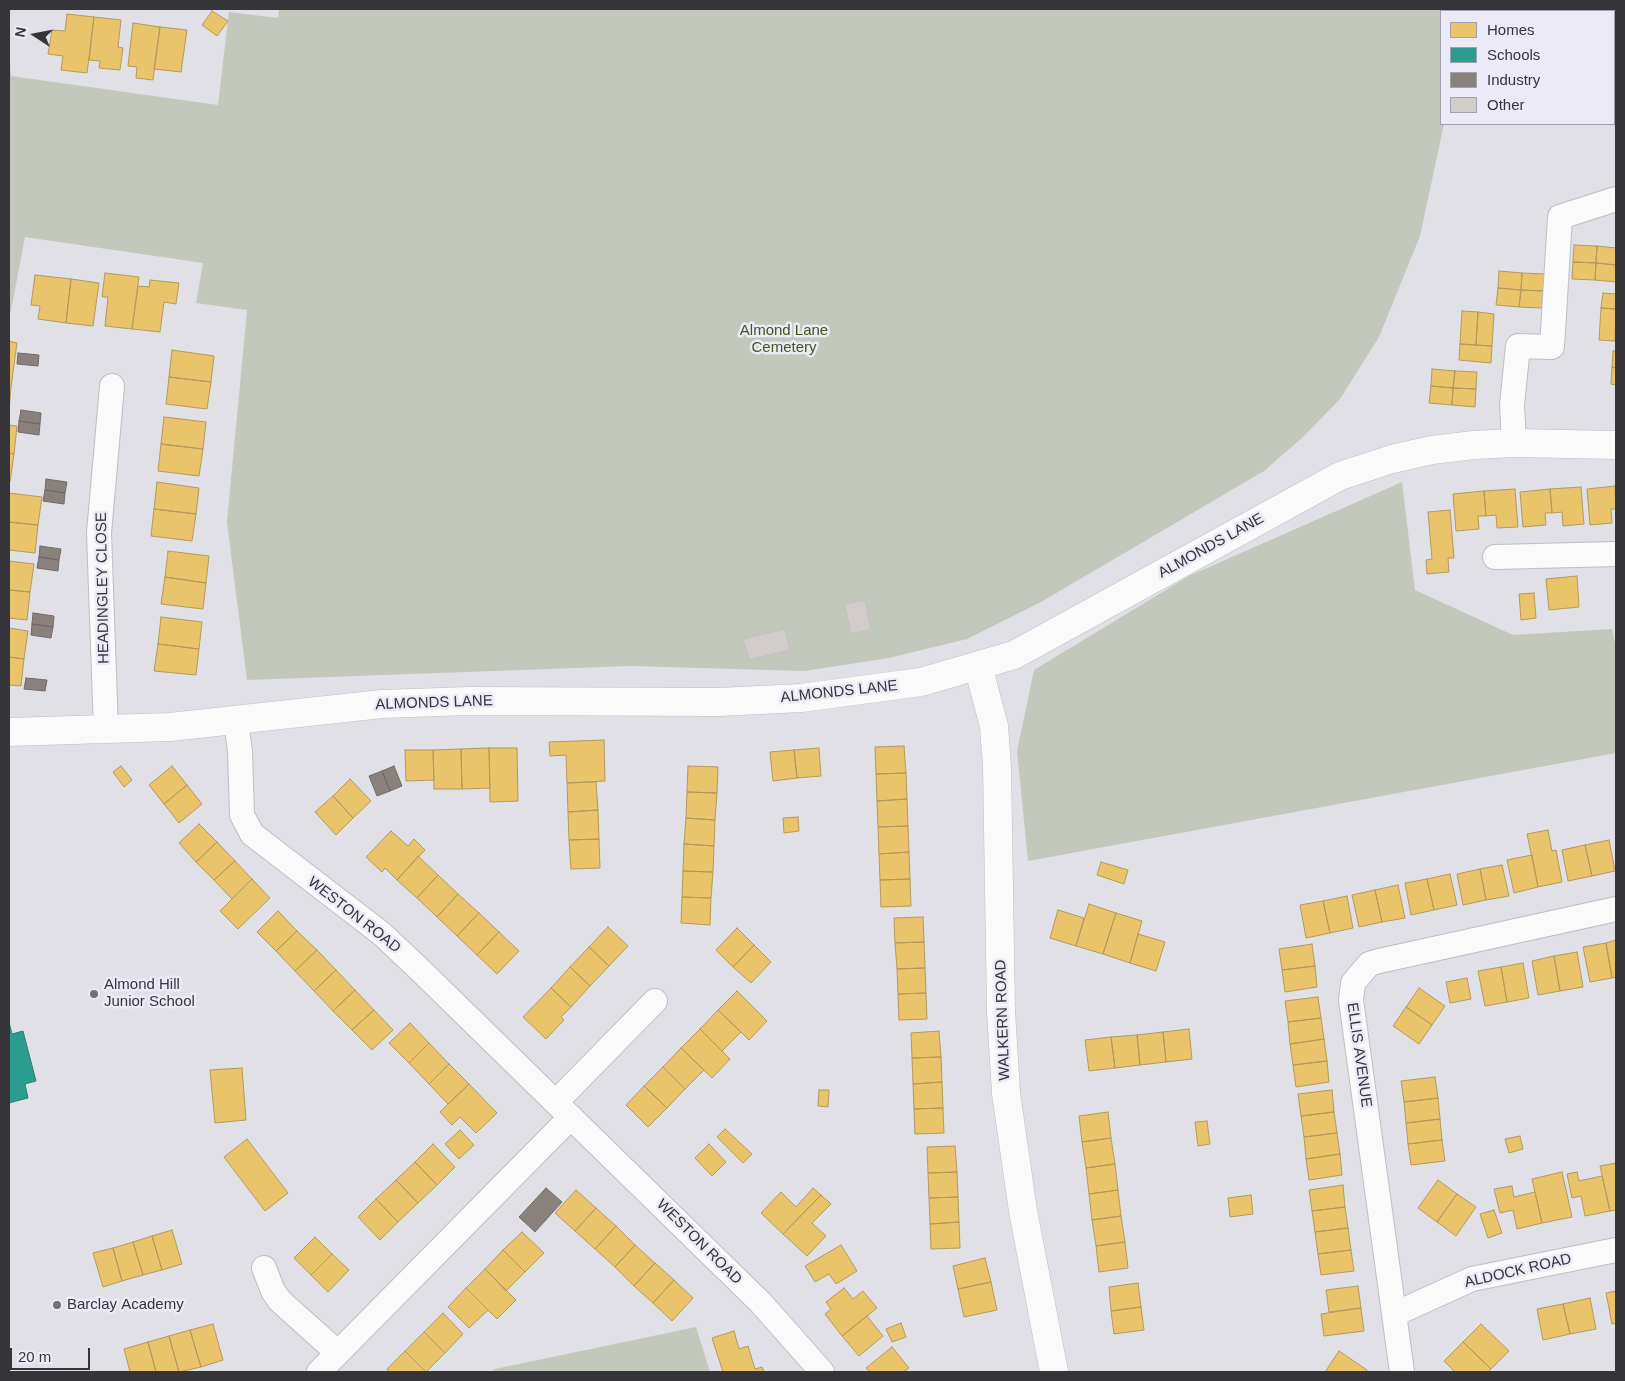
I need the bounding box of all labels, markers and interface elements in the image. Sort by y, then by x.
north arrow [10,10,60,60]
legend [1440,10,1615,125]
text: Homes [1487,21,1535,38]
text: N [11,26,29,39]
text: Schools [1487,46,1540,63]
text: Industry [1487,71,1540,88]
text: Other [1487,96,1525,113]
park label: Almond Lane Cemetery [740,322,828,357]
street label: ALMONDS LANE [1155,510,1267,582]
street label: HEADINGLEY CLOSE [93,512,113,664]
street label: ALMONDS LANE [780,677,898,707]
street label: ALMONDS LANE [375,692,493,714]
street label: WESTON ROAD [304,873,404,957]
street label: WALKERN ROAD [992,959,1014,1081]
place label: Almond Hill Junior School [104,976,195,1011]
marker: Almond Hill Junior School [88,988,100,1000]
street label: ELLIS AVENUE [1343,1001,1375,1109]
street label: WESTON ROAD [653,1196,745,1288]
street label: ALDOCK ROAD [1463,1250,1573,1292]
place label: Barclay Academy [67,1296,184,1314]
marker: Barclay Academy [51,1299,63,1311]
scale bar [12,1338,92,1370]
text: 20 m [18,1348,51,1365]

